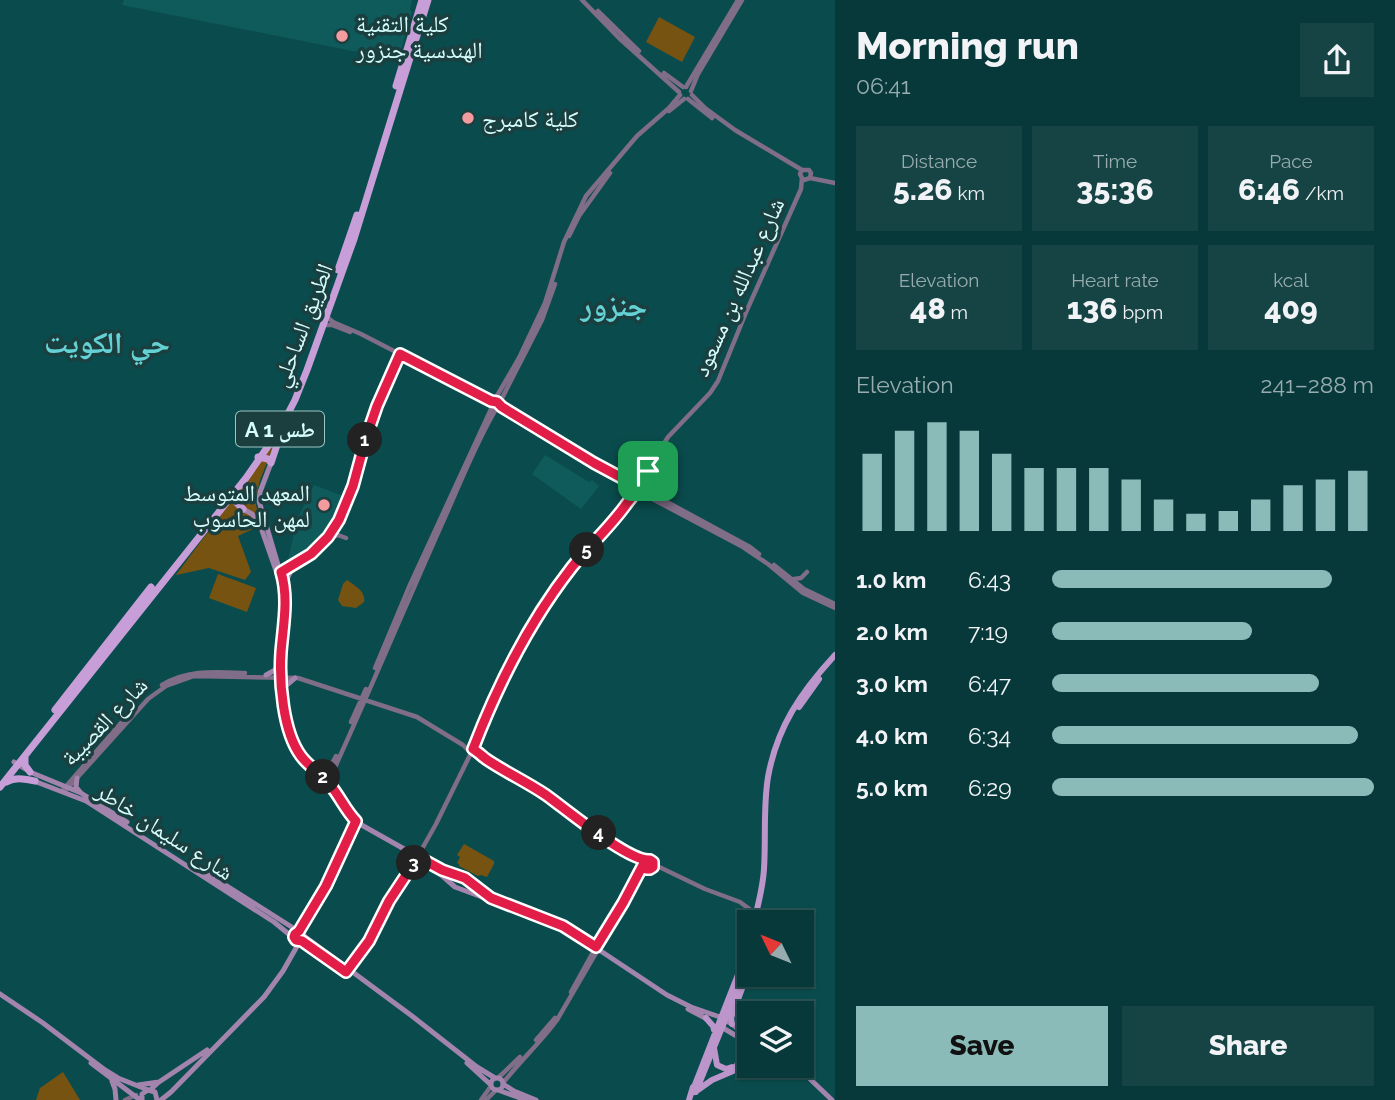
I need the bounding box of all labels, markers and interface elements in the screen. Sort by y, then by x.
place label: كلية التقنية الهندسية جنزور [355,10,483,63]
text: Morning run [856,23,1079,68]
button: share [1300,23,1374,97]
marker: كلية التقنية الهندسية جنزور [334,28,350,44]
text: 06:41 [856,72,911,99]
place label: كلية كامبرج [482,105,579,134]
marker: كلية كامبرج [460,110,476,126]
text: Distance [901,150,977,172]
text: Time [1093,150,1137,172]
text: Pace [1269,150,1313,172]
text: 5.26 [893,172,953,207]
text: 35:36 [1076,172,1154,207]
text: 6:46 [1238,172,1300,207]
text: km [953,182,985,204]
text: /km [1300,182,1344,204]
street label: شارع عبدالله بن مسعود [687,194,791,381]
street label: الطريق الساحلي [266,259,343,393]
text: Elevation [899,269,979,291]
text: Heart rate [1071,269,1159,291]
text: kcal [1273,269,1309,291]
district label: جنزور [579,288,647,323]
text: 48 [910,291,946,326]
text: 136 [1067,291,1118,326]
text: 409 [1264,291,1318,326]
text: m [946,301,968,323]
text: bpm [1118,301,1163,323]
district label: حي الكويت [44,325,170,366]
text: Elevation [856,371,954,398]
text: 241–288 m [1261,371,1374,398]
road number: A 1 طس [236,412,324,446]
pin: 1 [348,422,382,458]
text: 1 [360,428,369,450]
pin [618,441,678,501]
icon: arrive [629,452,667,490]
place label: المعهد المتوسط لمهن الحاسوب [183,479,310,533]
marker: المعهد المتوسط لمهن الحاسوب [316,497,332,513]
pin: 5 [570,532,604,568]
text: 5 [581,538,592,560]
text: 1.0 km [856,566,926,593]
text: 6:43 [968,566,1011,593]
text: 2.0 km [856,618,928,645]
text: 7:19 [968,618,1008,645]
text: 3.0 km [856,670,928,697]
text: 6:47 [968,670,1011,697]
street label: شارع القصيبة [55,671,154,772]
text: 4.0 km [856,722,928,749]
text: 6:34 [968,722,1011,749]
pin: 2 [306,760,340,794]
text: 2 [317,765,328,787]
text: 5.0 km [856,774,928,801]
text: 6:29 [968,774,1012,801]
street label: شارع سليمان خاطر [89,776,239,887]
pin: 4 [582,816,616,850]
text: 4 [593,821,604,843]
pin: 3 [396,846,432,880]
text: 3 [408,851,419,873]
north arrow [737,910,814,987]
map controls [737,910,814,1078]
button: layers [737,1001,814,1078]
button: Save [856,1006,1108,1086]
button: Share [1122,1006,1374,1086]

